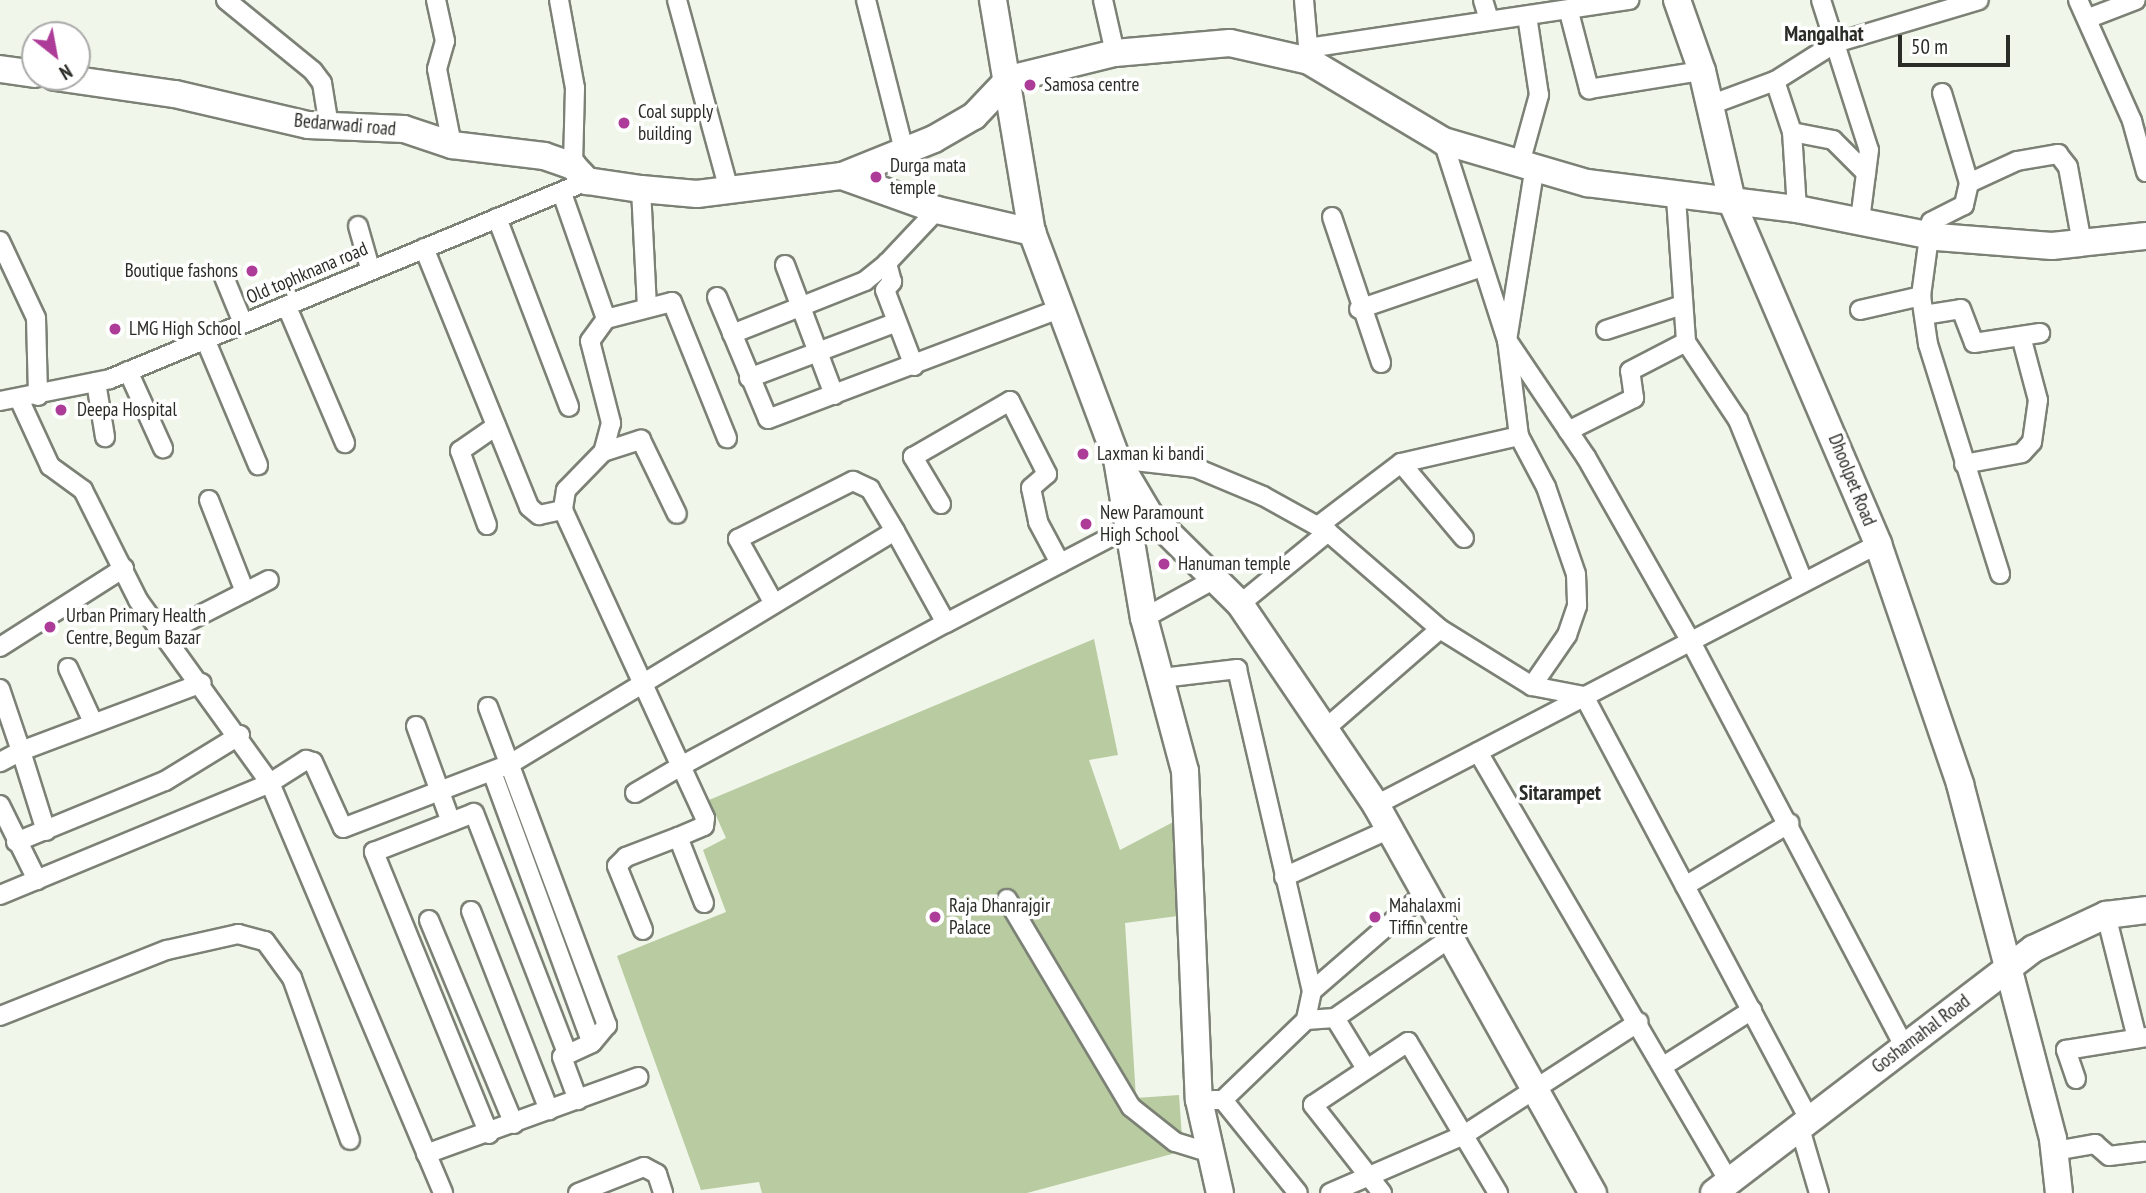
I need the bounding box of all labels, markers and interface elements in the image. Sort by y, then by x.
north arrow [21,21,91,91]
district label: Mangalhat [1784,21,1864,47]
scale bar [1901,21,2013,65]
text: 50 m [1911,33,1948,60]
text: N [55,59,76,85]
place label: Samosa centre [1044,74,1139,96]
marker: Samosa centre [1022,77,1038,93]
place label: Coal supply building [638,101,713,145]
street label: Bedarwadi road [293,109,397,141]
marker: Coal supply building [616,115,632,131]
place label: Durga mata temple [890,155,966,199]
marker: Durga mata temple [868,169,884,185]
street label: Old tophknana road [243,237,371,309]
place label: Boutique fashons [125,260,238,282]
marker: Boutique fashons [244,263,260,279]
place label: LMG High School [129,318,241,340]
marker: LMG High School [107,321,123,337]
place label: Deepa Hospital [77,399,177,421]
marker: Deepa Hospital [51,400,71,420]
street label: Dhoolpet Road [1823,431,1881,529]
place label: Laxman ki bandi [1097,443,1204,465]
marker: Laxman ki bandi [1075,446,1091,462]
place label: New Paramount High School [1100,502,1204,546]
marker: New Paramount High School [1078,516,1094,532]
place label: Hanuman temple [1178,553,1291,575]
marker: Hanuman temple [1156,556,1172,572]
place label: Urban Primary Health Centre, Begum Bazar [66,605,207,649]
marker: Urban Primary Health Centre, Begum Bazar [40,617,60,637]
district label: Sitarampet [1519,780,1601,806]
place label: Raja Dhanrajgir Palace [949,895,1050,939]
place label: Mahalaxmi Tiffin centre [1389,895,1468,939]
marker: Raja Dhanrajgir Palace [927,909,943,925]
marker: Mahalaxmi Tiffin centre [1367,909,1383,925]
street label: Goshamahal Road [1868,990,1974,1078]

